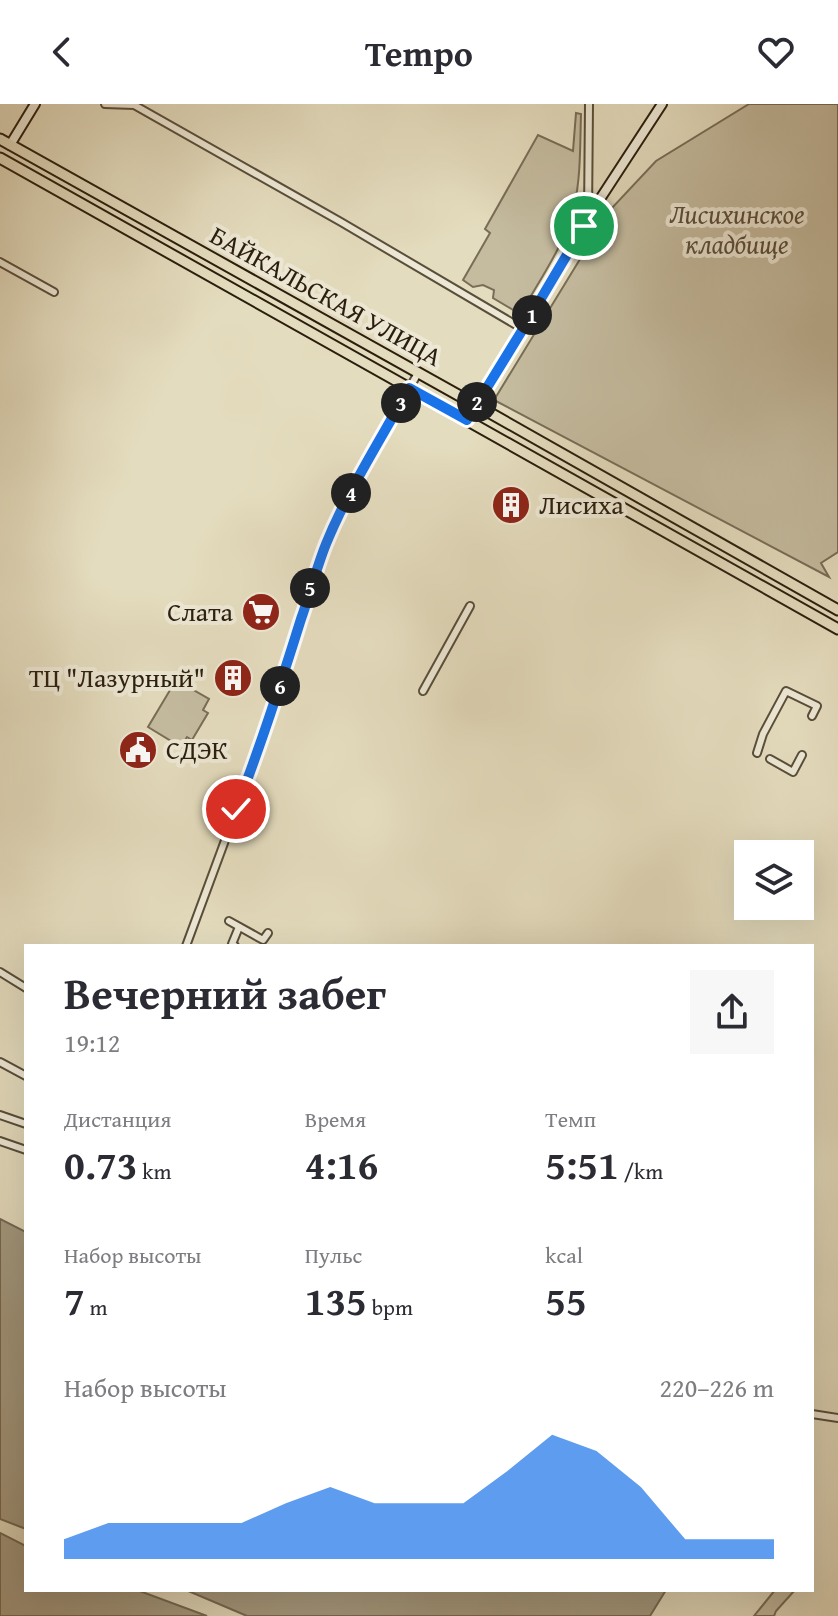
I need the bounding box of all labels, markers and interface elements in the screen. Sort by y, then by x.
text: Tempo [365,26,473,79]
icon: back [40,30,84,74]
icon: heart [754,30,798,74]
pin [550,192,618,260]
park label: Лисихинское кладбище [670,194,804,263]
icon: arrive [562,204,606,248]
street label: БАЙКАЛЬСКАЯ УЛИЦА [203,215,450,376]
pin: 1 [512,295,552,335]
text: 1 [526,299,538,331]
pin: 2 [457,382,497,422]
pin: 3 [381,383,421,423]
text: 2 [471,386,483,418]
text: 3 [395,387,407,419]
pin: 4 [331,473,371,513]
text: 4 [345,477,357,509]
building icon: Лисиха [490,484,532,526]
place label: Лисиха [539,485,624,524]
pin: 5 [290,568,330,608]
text: 5 [304,572,316,604]
supermarket icon: Слата [240,591,282,633]
place label: Слата [167,592,234,631]
building icon: ТЦ "Лазурный" [212,657,254,699]
place label: ТЦ "Лазурный" [29,658,205,697]
pin: 6 [260,666,300,706]
text: 6 [274,670,286,702]
public building icon: СДЭК [117,729,159,771]
place label: СДЭК [166,730,228,769]
pin [202,775,270,843]
icon: check [214,787,258,831]
map controls [734,840,814,920]
button: layers [734,840,814,920]
text: Вечерний забег [64,961,386,1025]
button: share [690,970,774,1054]
text: 19:12 [64,1023,120,1062]
text: Дистанция [64,1103,172,1135]
text: Время [305,1103,366,1135]
text: Темп [545,1103,596,1135]
text: 0.73 [64,1135,137,1194]
text: 4:16 [305,1135,378,1194]
text: 5:51 [545,1135,619,1194]
text: km [137,1155,171,1187]
text: /km [619,1155,663,1187]
text: Набор высоты [64,1239,201,1271]
text: Пульс [305,1239,362,1271]
text: kcal [545,1239,583,1271]
text: 7 [64,1271,85,1330]
text: 135 [305,1271,367,1330]
text: 55 [545,1271,587,1330]
text: m [85,1291,108,1323]
text: bpm [367,1291,413,1323]
text: Набор высоты [64,1368,226,1407]
text: 220–226 m [660,1368,774,1407]

